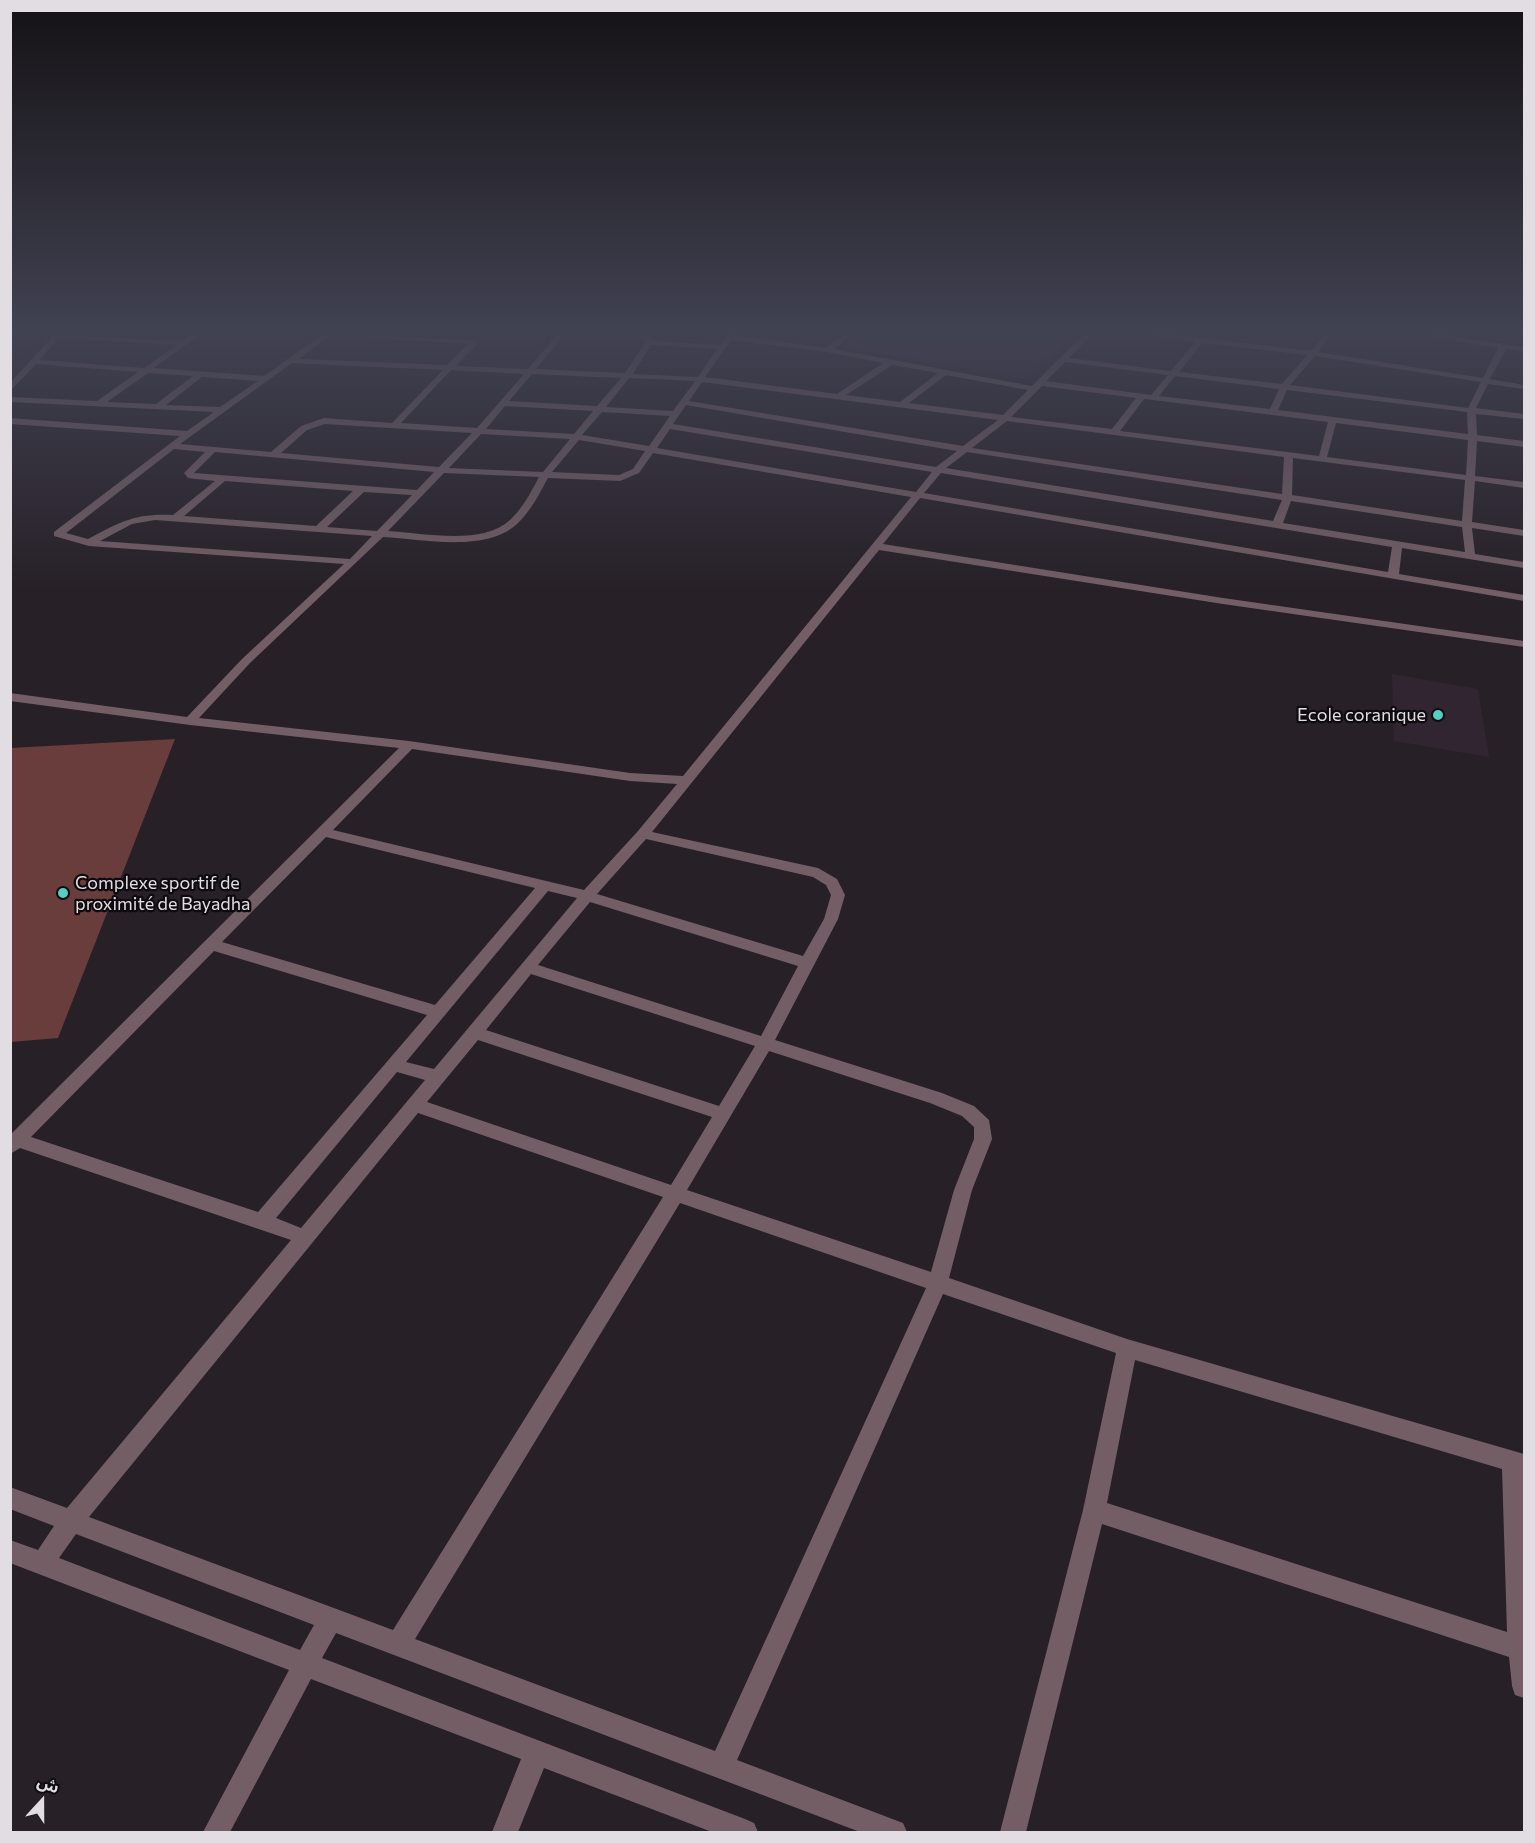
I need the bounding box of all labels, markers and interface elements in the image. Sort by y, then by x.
place label: Ecole coranique [1297,704,1426,726]
marker: Ecole coranique [1431,708,1445,722]
place label: Complexe sportif de proximité de Bayadha [75,872,250,914]
marker: Complexe sportif de proximité de Bayadha [56,886,70,900]
north arrow [12,1771,72,1831]
text: ش [35,1771,62,1797]

